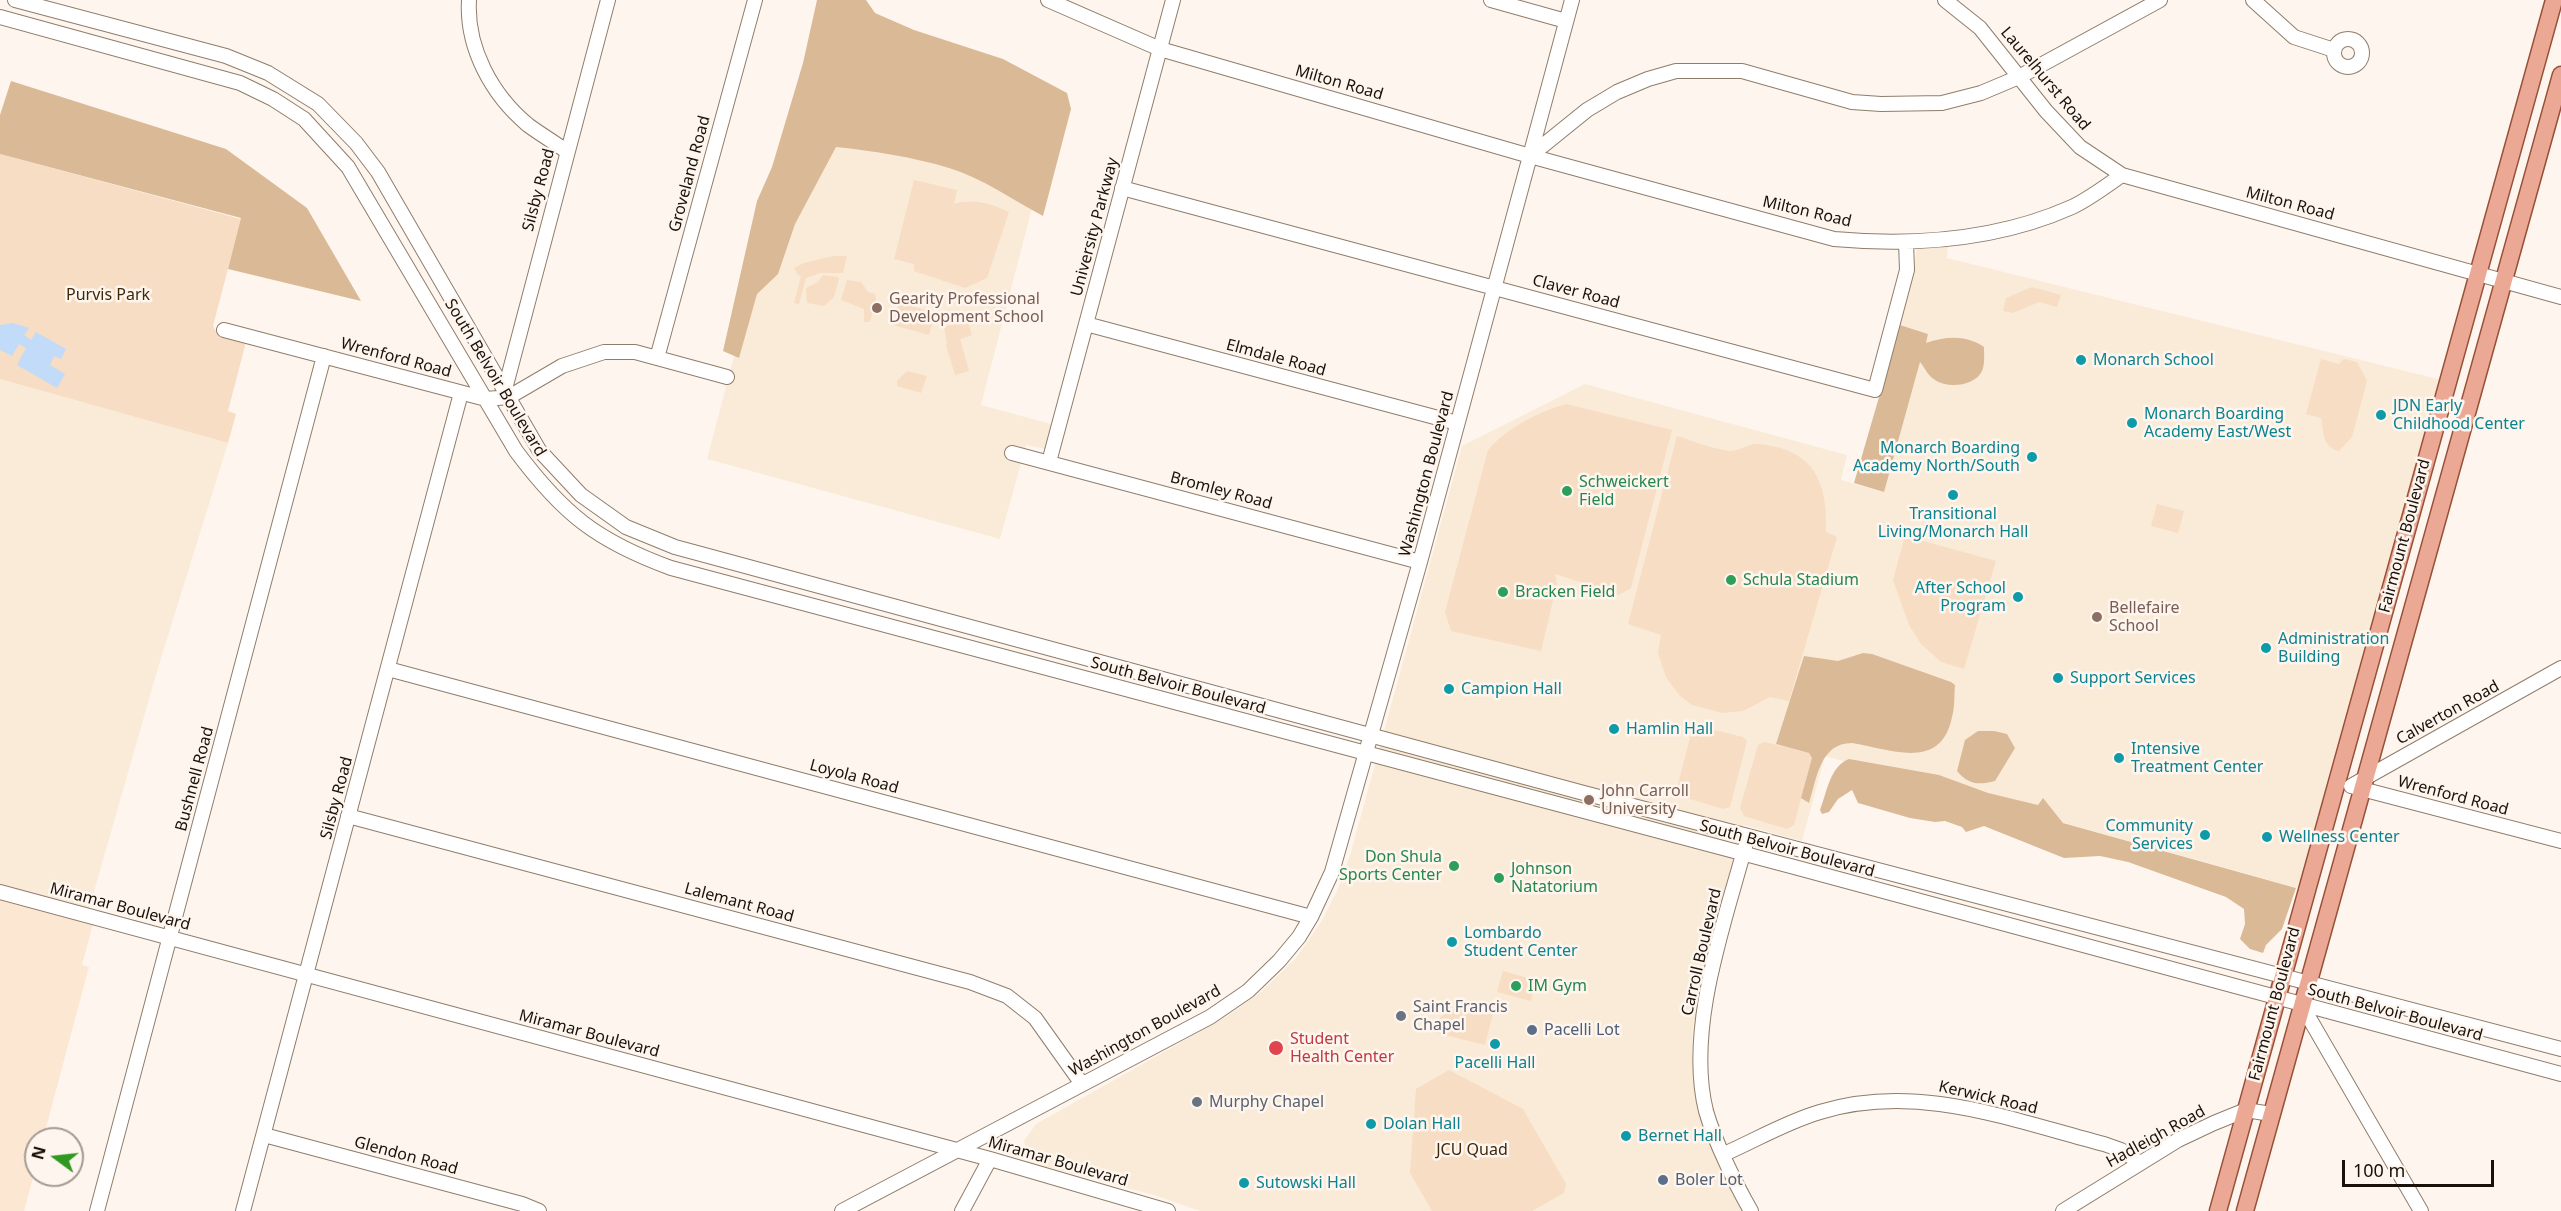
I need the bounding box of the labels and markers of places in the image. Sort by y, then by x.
place label: Gearity Professional Development School [889,289,1044,327]
marker: Gearity Professional Development School [870,301,884,315]
place label: Monarch School [2093,350,2214,370]
marker: Monarch School [2074,353,2088,367]
place label: JDN Early Childhood Center [2393,396,2525,434]
place label: Monarch Boarding Academy East/West [2144,404,2291,442]
marker: JDN Early Childhood Center [2374,408,2388,422]
marker: Monarch Boarding Academy East/West [2125,416,2139,430]
place label: Monarch Boarding Academy North/South [1853,438,2020,476]
marker: Monarch Boarding Academy North/South [2025,450,2039,464]
place label: Schweickert Field [1579,472,1669,510]
marker: Schweickert Field [1560,484,1574,498]
marker: Transitional Living/Monarch Hall [1946,488,1960,502]
place label: Transitional Living/Monarch Hall [1878,504,2028,542]
place label: Schula Stadium [1743,570,1859,590]
marker: Schula Stadium [1724,573,1738,587]
place label: After School Program [1915,578,2006,616]
place label: Bracken Field [1515,582,1615,602]
marker: Bracken Field [1496,585,1510,599]
marker: After School Program [2011,590,2025,604]
place label: Bellefaire School [2109,598,2180,636]
marker: Bellefaire School [2090,610,2104,624]
place label: Administration Building [2278,629,2389,667]
marker: Administration Building [2259,641,2273,655]
place label: Support Services [2070,668,2196,688]
marker: Support Services [2051,671,2065,685]
place label: Campion Hall [1461,679,1562,699]
marker: Campion Hall [1442,682,1456,696]
place label: Hamlin Hall [1626,719,1713,739]
marker: Hamlin Hall [1607,722,1621,736]
place label: Intensive Treatment Center [2131,739,2263,777]
marker: Intensive Treatment Center [2112,751,2126,765]
place label: John Carroll University [1601,781,1689,819]
marker: John Carroll University [1582,793,1596,807]
place label: Community Services [2105,816,2193,854]
place label: Wellness Center [2279,827,2400,847]
marker: Community Services [2198,828,2212,842]
marker: Wellness Center [2260,830,2274,844]
place label: Don Shula Sports Center [1339,847,1442,885]
marker: Don Shula Sports Center [1447,859,1461,873]
place label: Johnson Natatorium [1511,859,1598,897]
marker: Johnson Natatorium [1492,871,1506,885]
place label: Lombardo Student Center [1464,923,1578,961]
marker: Lombardo Student Center [1445,935,1459,949]
place label: IM Gym [1528,976,1587,996]
marker: IM Gym [1509,979,1523,993]
place label: Saint Francis Chapel [1413,997,1508,1035]
marker: Saint Francis Chapel [1394,1009,1408,1023]
place label: Pacelli Lot [1544,1020,1620,1040]
marker: Pacelli Lot [1525,1023,1539,1037]
place label: Student Health Center [1290,1029,1394,1067]
marker: Pacelli Hall [1488,1037,1502,1051]
marker: Student Health Center [1267,1039,1285,1057]
place label: Pacelli Hall [1455,1053,1535,1073]
place label: Murphy Chapel [1209,1092,1324,1112]
marker: Murphy Chapel [1190,1095,1204,1109]
place label: Dolan Hall [1383,1114,1461,1134]
marker: Dolan Hall [1364,1117,1378,1131]
place label: Bernet Hall [1638,1126,1722,1146]
marker: Bernet Hall [1619,1129,1633,1143]
place label: Boler Lot [1675,1170,1743,1190]
place label: Sutowski Hall [1256,1173,1356,1193]
marker: Boler Lot [1656,1173,1670,1187]
marker: Sutowski Hall [1237,1176,1251,1190]

